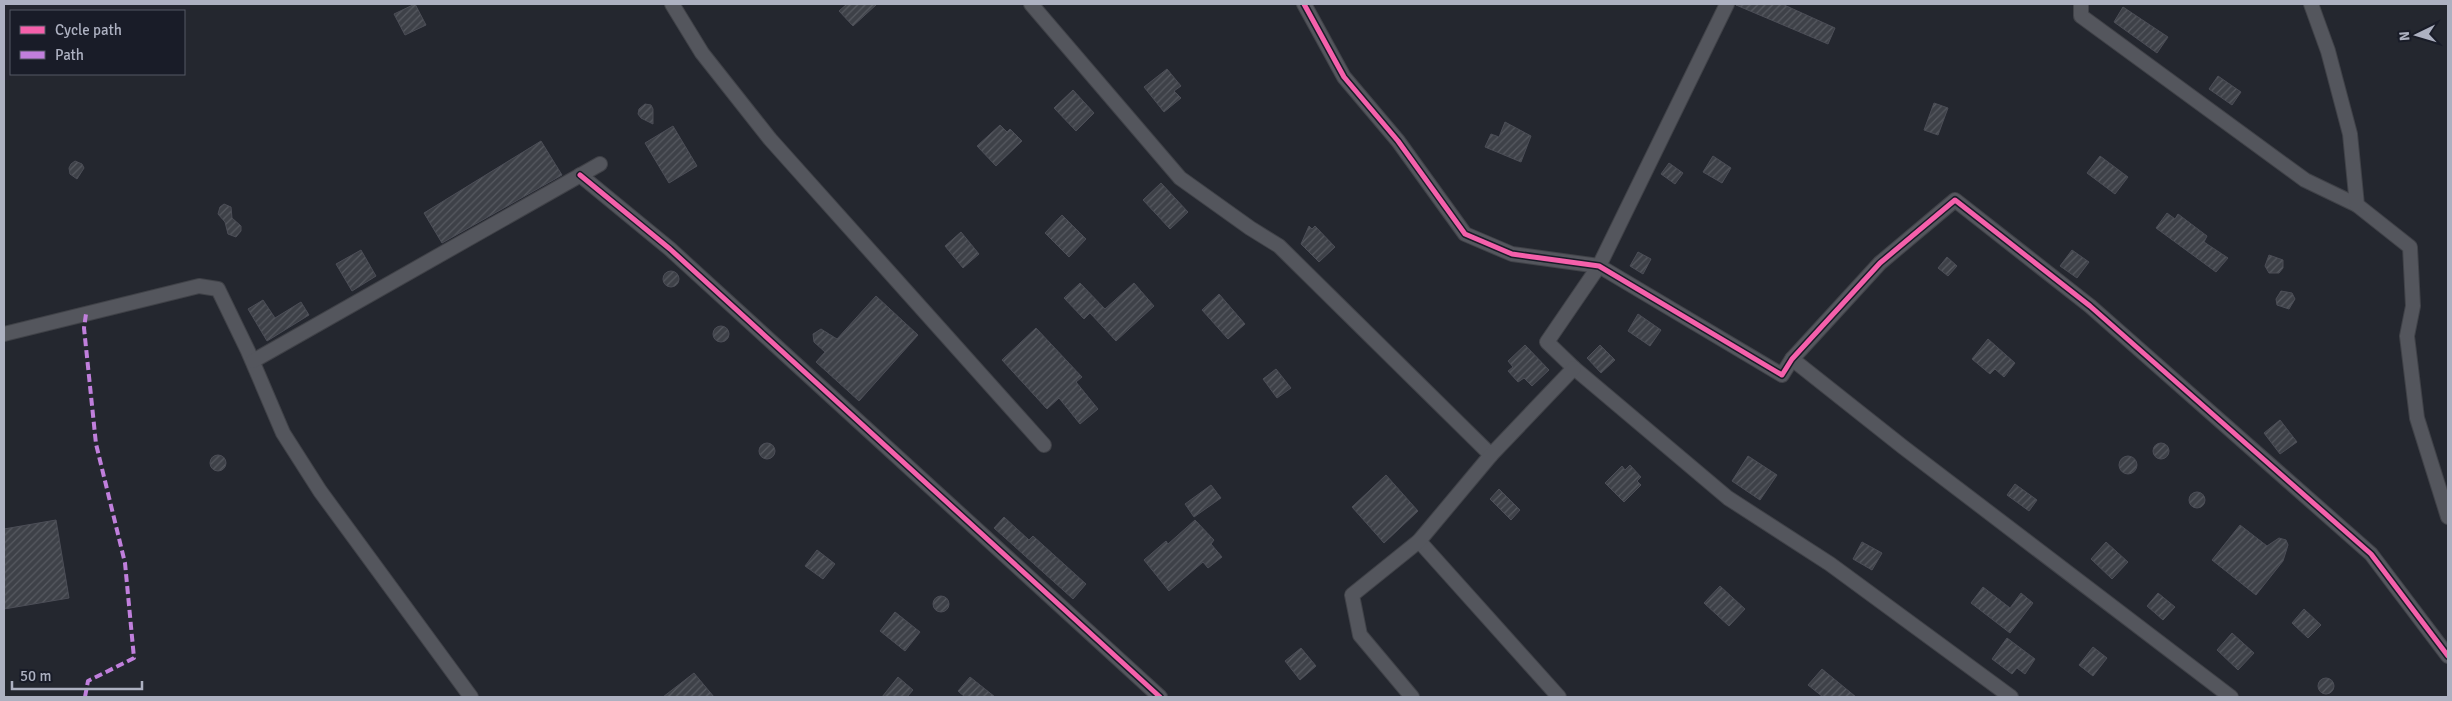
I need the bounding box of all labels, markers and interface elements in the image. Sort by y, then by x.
legend [10,10,185,75]
north arrow [2392,10,2442,60]
text: Cycle path [55,21,122,39]
text: N [2396,30,2413,42]
text: Path [55,46,84,64]
scale bar [12,658,142,690]
text: 50 m [20,667,51,685]

